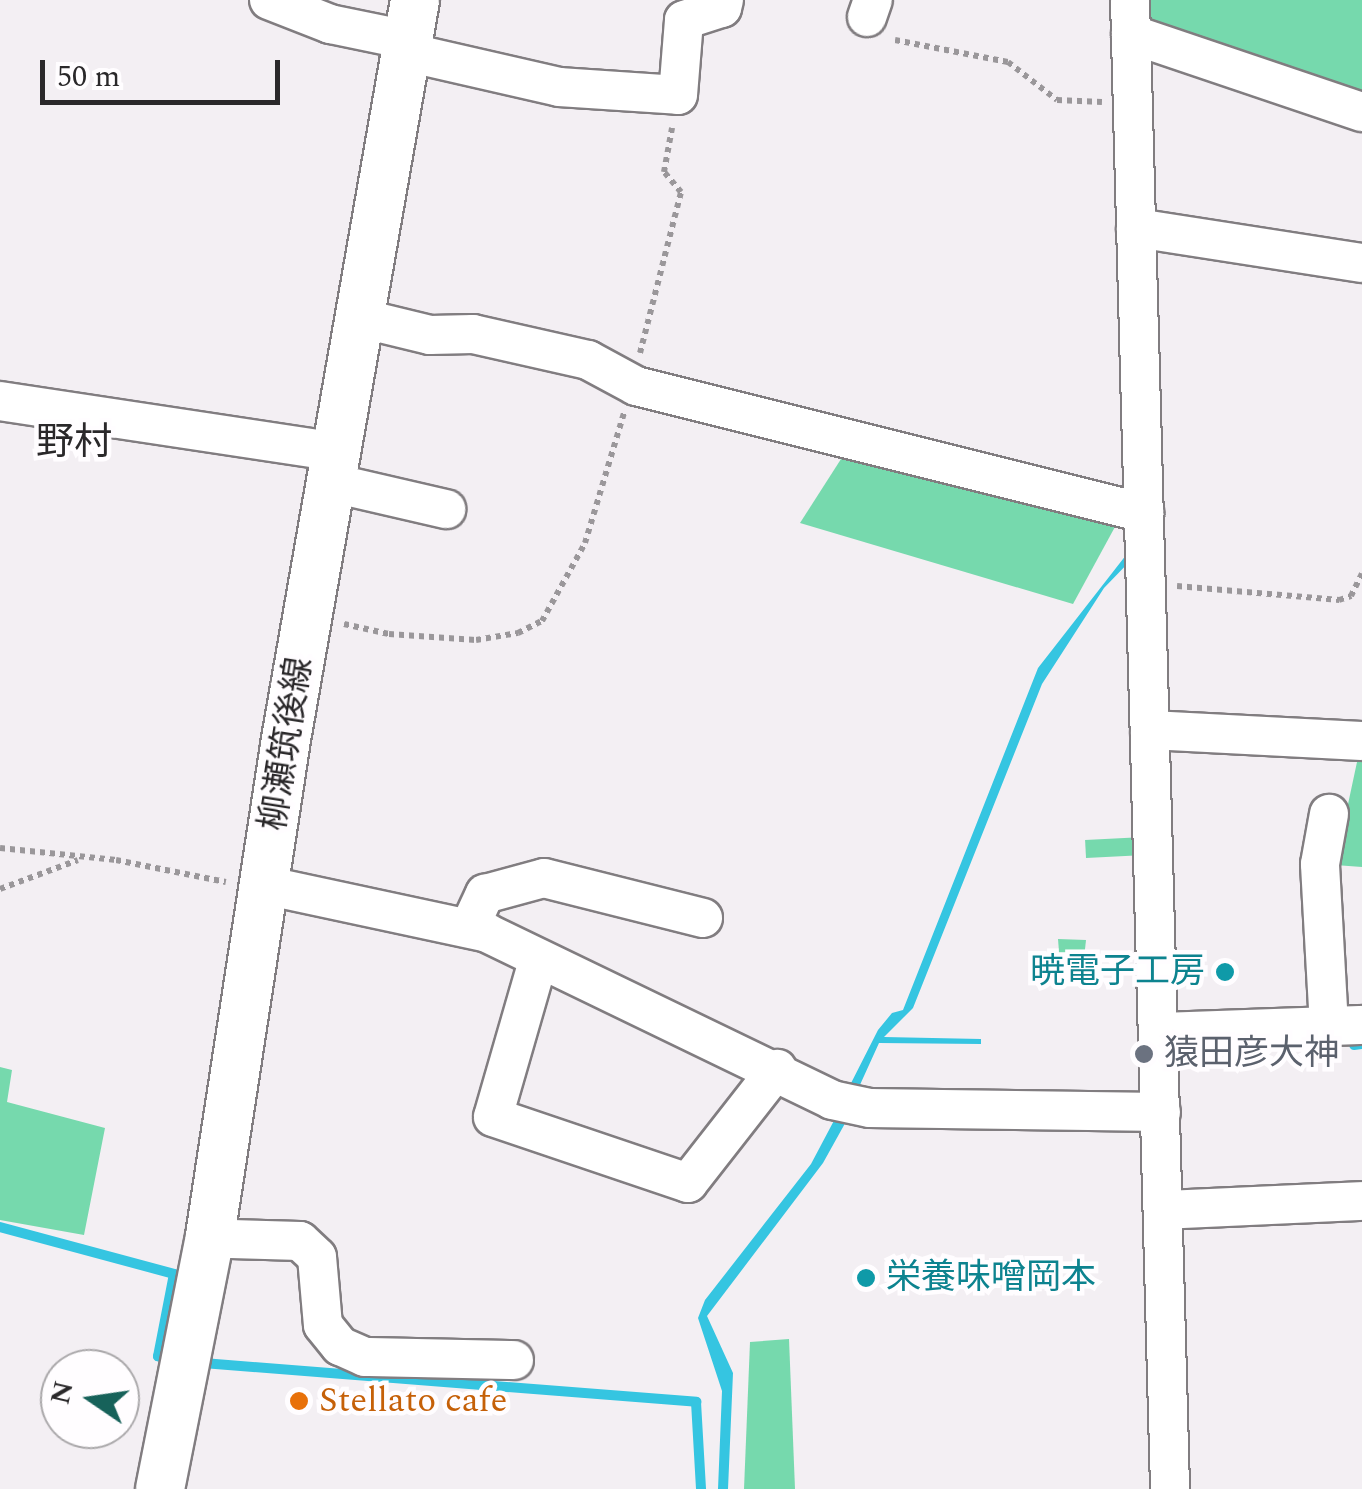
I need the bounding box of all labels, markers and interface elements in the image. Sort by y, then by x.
scale bar [45,40,285,102]
text: 50 m [57,54,120,100]
district label: 野村 [36,421,112,467]
street label: 柳瀬筑後線 [253,654,321,834]
place label: 暁電子工房 [1030,951,1205,993]
marker: 暁電子工房 [1214,961,1236,983]
place label: 猿田彦大神 [1164,1033,1339,1075]
marker: 猿田彦大神 [1133,1043,1155,1065]
place label: 栄養味噌岡本 [886,1257,1096,1299]
marker: 栄養味噌岡本 [855,1267,877,1289]
north arrow [40,1349,140,1449]
text: N [39,1377,86,1409]
place label: Stellato cafe [319,1380,507,1422]
marker: Stellato cafe [288,1390,310,1412]

